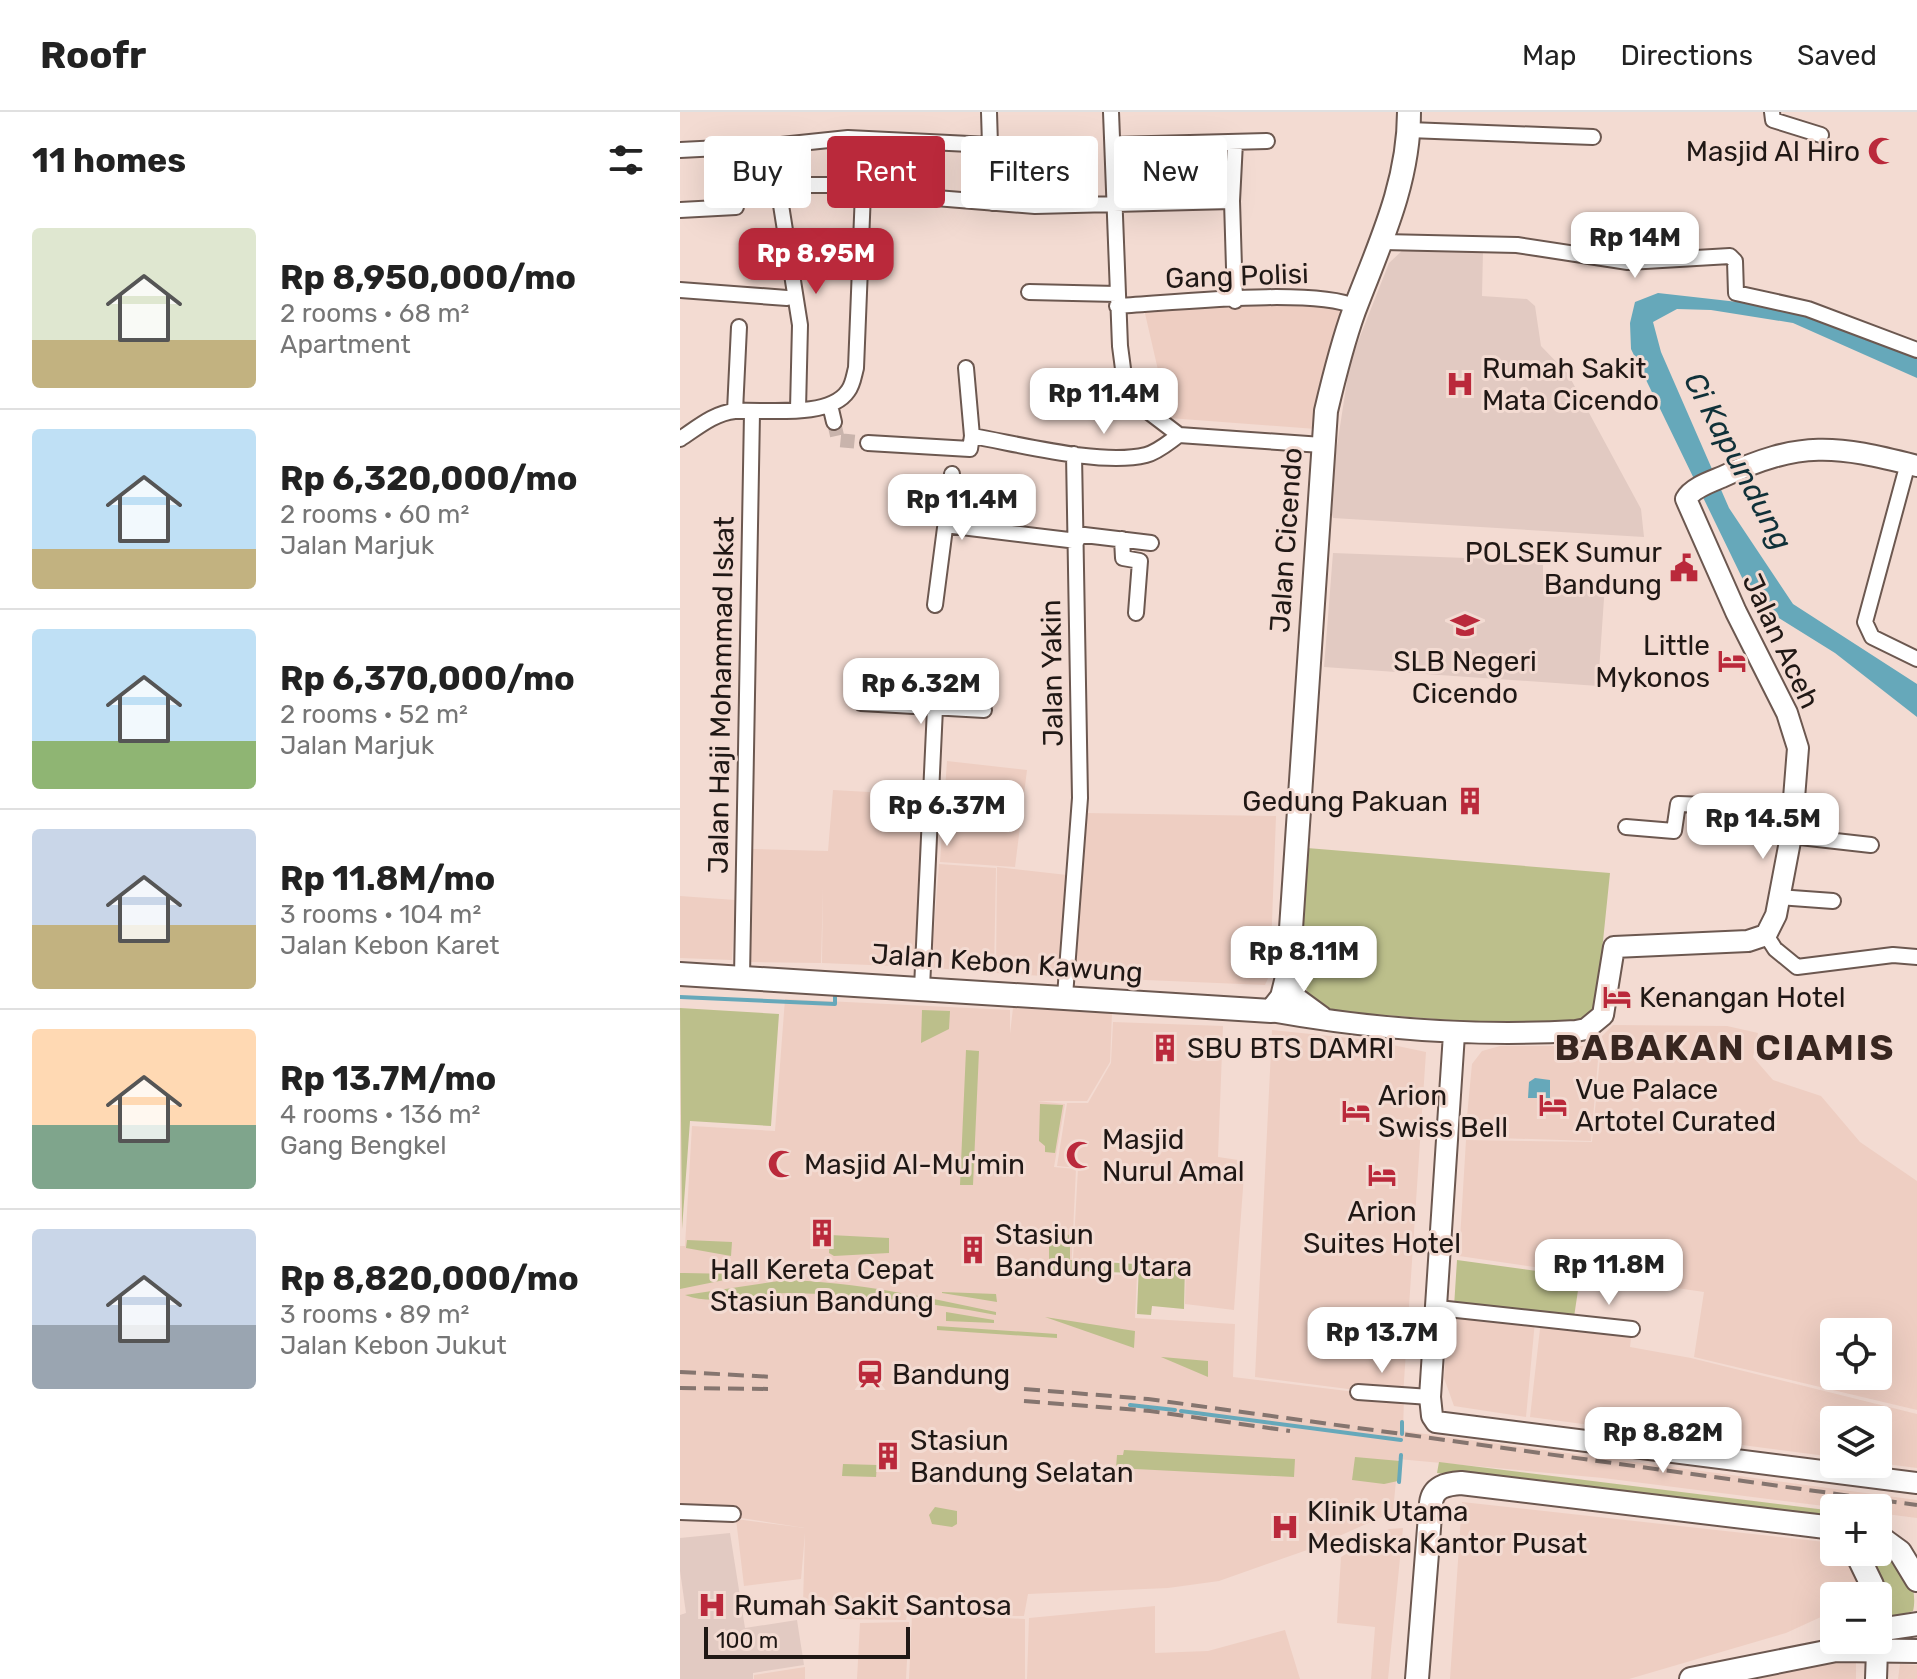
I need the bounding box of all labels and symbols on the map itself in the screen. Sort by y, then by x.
place label: Masjid Al Hiro [1686,135,1860,168]
mosque icon: Masjid Al Hiro [1867,136,1897,166]
pin: Rp 14M [1570,212,1700,280]
pin: Rp 8.95M [733,228,899,296]
street label: Gang Polisi [1165,257,1309,295]
place label: Rumah Sakit Mata Cicendo [1482,352,1659,417]
water label: Ci Kapundung [1676,366,1800,556]
pin: Rp 11.4M [1021,368,1187,436]
hospital icon: Rumah Sakit Mata Cicendo [1445,369,1475,399]
street label: Jalan Cicendo [1263,446,1309,634]
pin: Rp 11.4M [879,474,1045,542]
street label: Jalan Haji Mohammad Iskat [701,516,741,874]
place label: POLSEK Sumur Bandung [1465,536,1662,601]
public building icon: POLSEK Sumur Bandung [1669,553,1699,583]
street label: Jalan Aceh [1735,568,1827,714]
street label: Jalan Yakin [1034,599,1070,747]
school or university icon: SLB Negeri Cicendo [1450,610,1480,640]
place label: Little Mykonos [1595,629,1710,694]
place label: SLB Negeri Cicendo [1393,645,1537,710]
hotel icon: Little Mykonos [1717,646,1747,676]
pin: Rp 6.32M [838,658,1004,726]
pin: Rp 6.37M [864,780,1030,848]
place label: Gedung Pakuan [1242,785,1448,818]
building icon: Gedung Pakuan [1455,786,1485,816]
pin: Rp 14.5M [1680,793,1846,861]
pin: Rp 8.11M [1221,926,1387,994]
street label: Jalan Kebon Kawung [870,937,1144,989]
place label: Kenangan Hotel [1639,981,1845,1014]
hotel icon: Kenangan Hotel [1602,982,1632,1012]
district label: BABAKAN CIAMIS [1555,1026,1895,1069]
place label: SBU BTS DAMRI [1187,1032,1394,1065]
building icon: SBU BTS DAMRI [1150,1033,1180,1063]
place label: Vue Palace Artotel Curated [1575,1073,1776,1138]
place label: Arion Swiss Bell [1378,1079,1508,1144]
hotel icon: Vue Palace Artotel Curated [1538,1090,1568,1120]
hotel icon: Arion Swiss Bell [1341,1096,1371,1126]
place label: Masjid Nurul Amal [1102,1123,1245,1188]
mosque icon: Masjid Nurul Amal [1065,1140,1095,1170]
place label: Masjid Al-Mu'min [804,1148,1025,1181]
mosque icon: Masjid Al-Mu'min [767,1149,797,1179]
hotel icon: Arion Suites Hotel [1367,1160,1397,1190]
place label: Arion Suites Hotel [1303,1195,1461,1260]
building icon: Hall Kereta Cepat Stasiun Bandung [807,1218,837,1248]
place label: Stasiun Bandung Utara [995,1218,1192,1283]
building icon: Stasiun Bandung Utara [958,1235,988,1265]
pin: Rp 11.8M [1526,1239,1692,1307]
place label: Hall Kereta Cepat Stasiun Bandung [710,1253,934,1318]
pin: Rp 13.7M [1299,1307,1465,1375]
place label: Bandung [892,1358,1010,1391]
station icon: Bandung [855,1359,885,1389]
pin: Rp 8.82M [1580,1407,1746,1475]
place label: Stasiun Bandung Selatan [910,1424,1134,1489]
building icon: Stasiun Bandung Selatan [873,1441,903,1471]
place label: Klinik Utama Mediska Kantor Pusat [1307,1495,1587,1560]
hospital icon: Klinik Utama Mediska Kantor Pusat [1270,1512,1300,1542]
place label: Rumah Sakit Santosa [734,1589,1012,1622]
hospital icon: Rumah Sakit Santosa [697,1590,727,1620]
scale bar [704,1623,910,1659]

